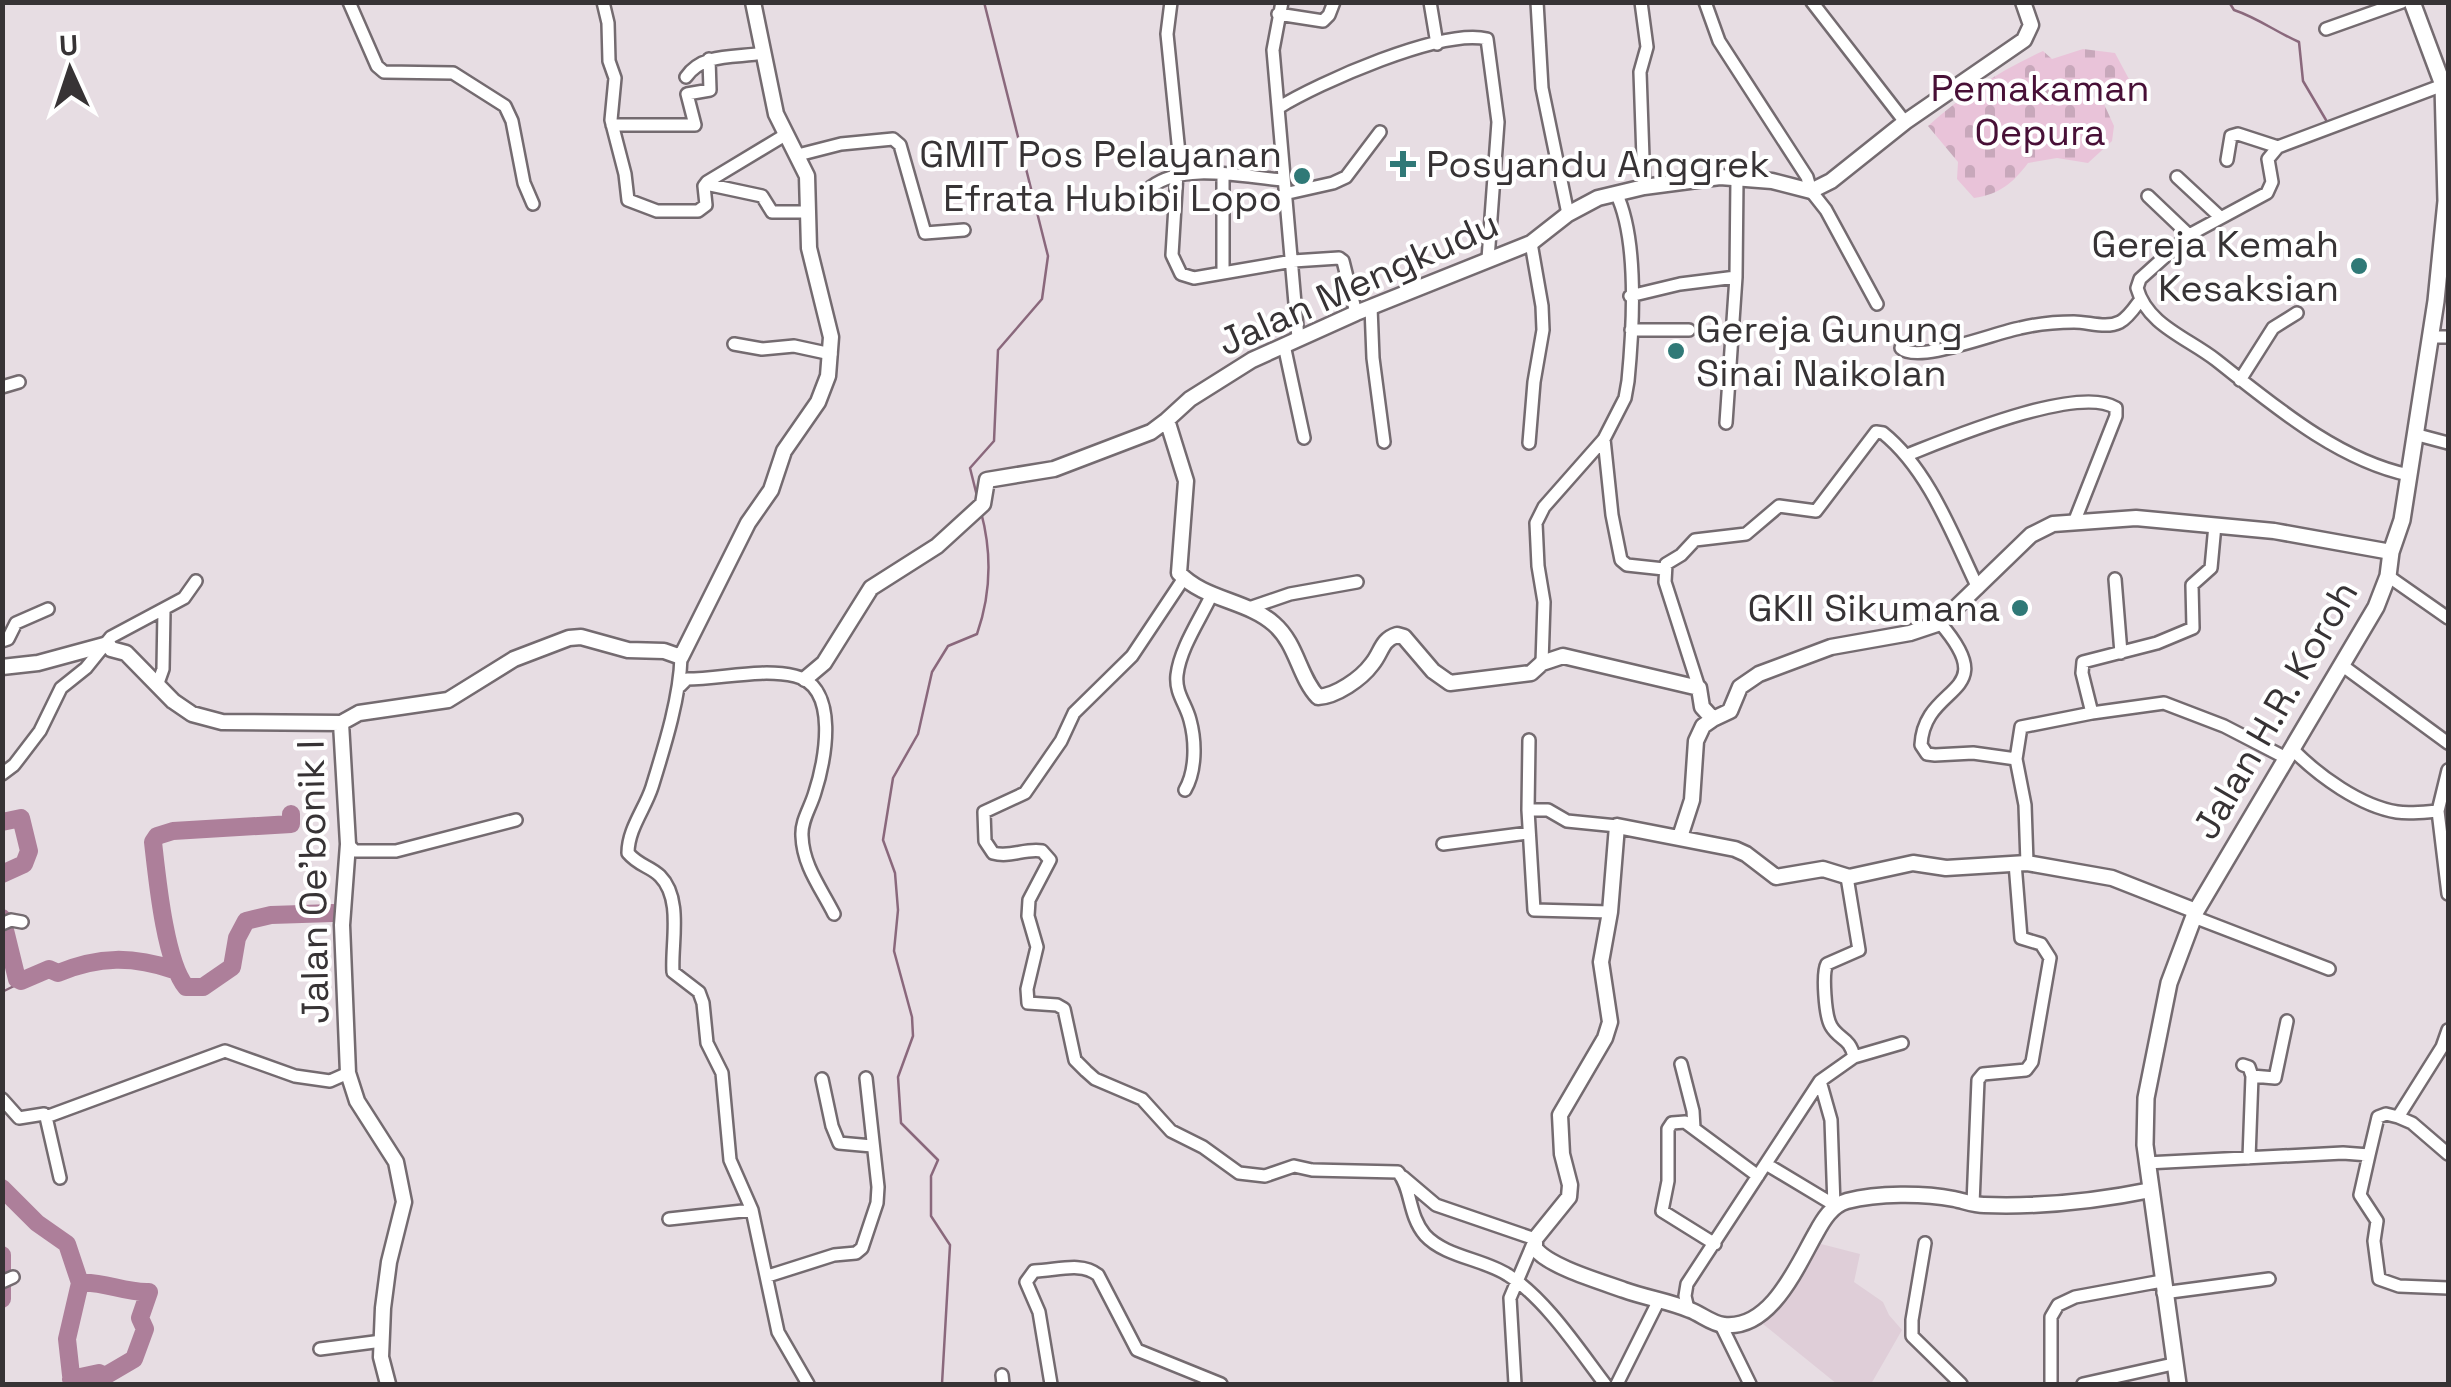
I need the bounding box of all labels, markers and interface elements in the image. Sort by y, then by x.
north arrow [20,20,120,120]
text: U [58,27,79,64]
park label: Pemakaman Oepura [1931,64,2149,156]
place label: GMIT Pos Pelayanan Efrata Hubibi Lopo [919,130,1282,222]
place label: Posyandu Anggrek [1426,140,1770,188]
marker: Posyandu Anggrek [1390,151,1416,177]
marker: GMIT Pos Pelayanan Efrata Hubibi Lopo [1291,165,1313,187]
street label: Jalan Mengkudu [1210,200,1506,366]
place label: Gereja Kemah Kesaksian [2092,220,2339,312]
marker: Gereja Kemah Kesaksian [2348,255,2370,277]
place label: Gereja Gunung Sinai Naikolan [1696,305,1963,397]
marker: Gereja Gunung Sinai Naikolan [1665,340,1687,362]
street label: Jalan H.R. Koroh [2182,572,2368,848]
place label: GKII Sikumana [1747,584,2000,632]
marker: GKII Sikumana [2009,597,2031,619]
street label: Jalan Oe'bonik I [287,740,339,1024]

